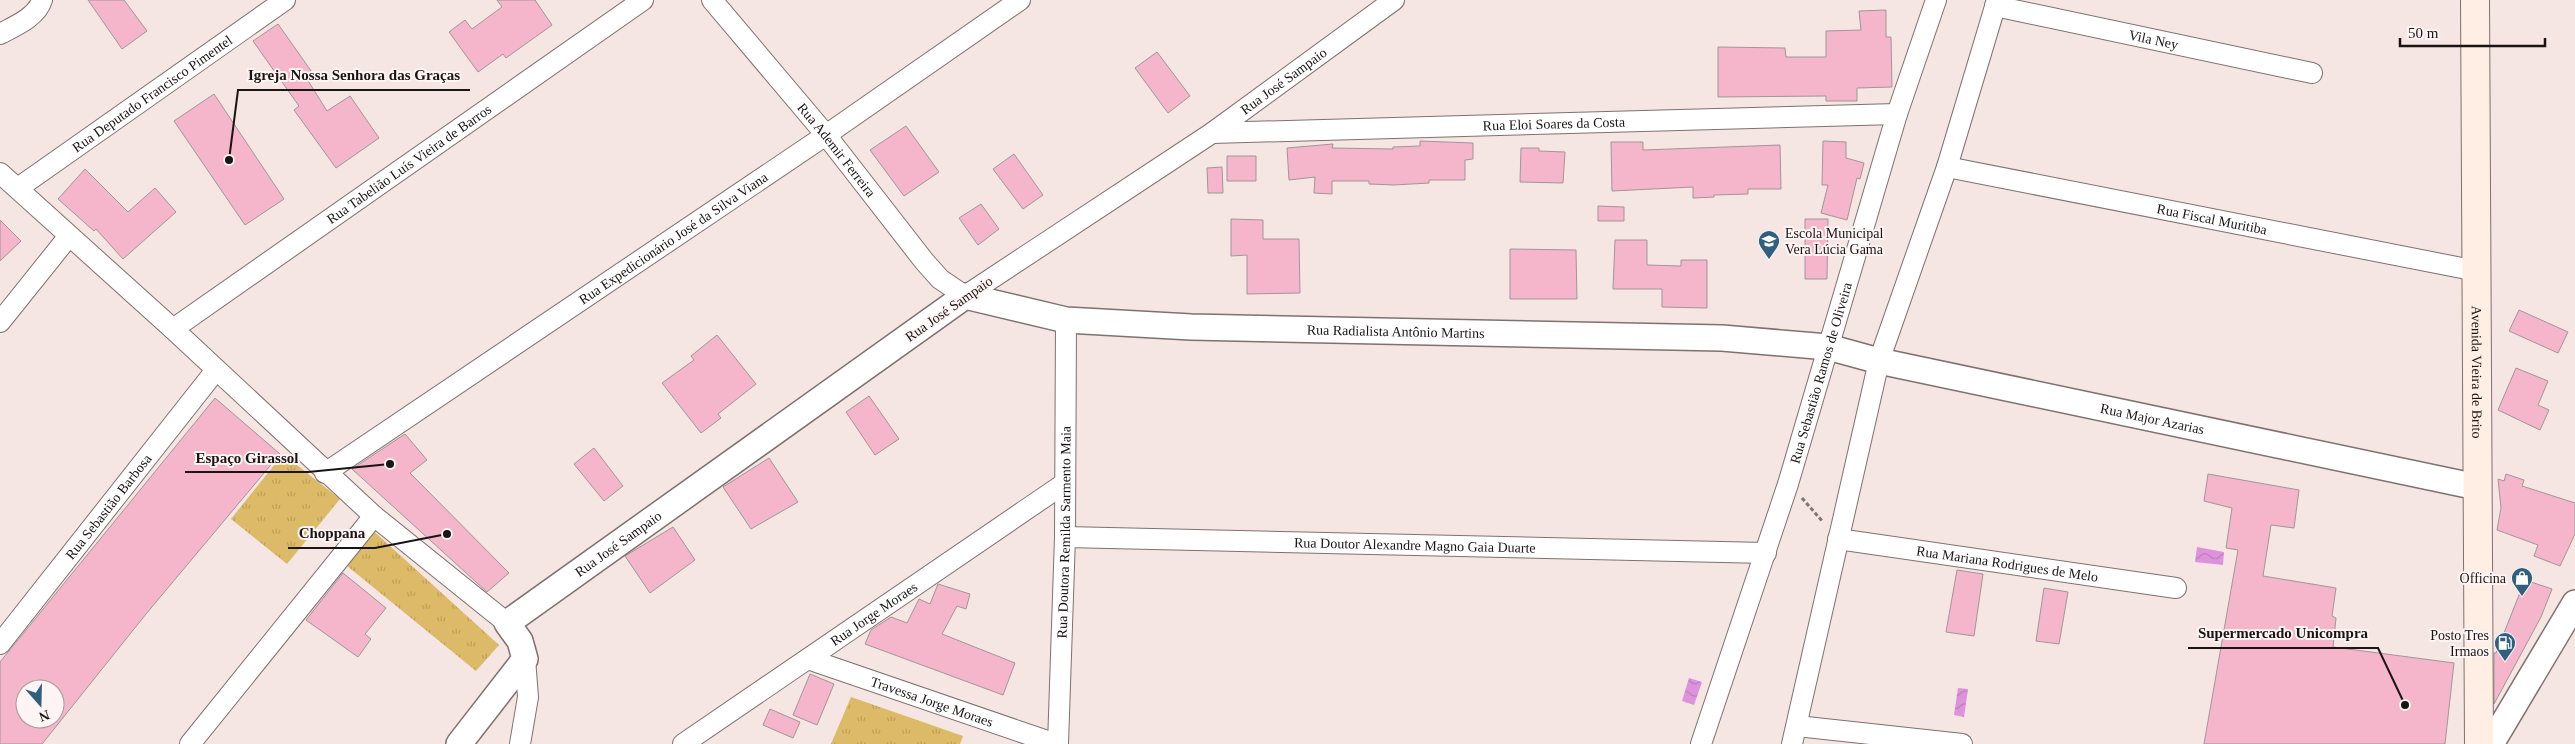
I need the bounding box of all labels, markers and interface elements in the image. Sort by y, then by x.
scale bar [2400,15,2545,47]
text: 50 m [2408,25,2439,41]
street label: Vila Ney [2127,27,2180,52]
street label: Rua Deputado Francisco Pimentel [69,32,235,155]
street label: Rua José Sampaio [1238,44,1329,117]
callout: Igreja Nossa Senhora das Graças [238,60,470,90]
text: Igreja Nossa Senhora das Graças [248,67,460,83]
street label: Rua Ademir Ferreira [795,100,879,200]
street label: Rua Tabelião Luís Vieira de Barros [324,101,494,227]
street label: Rua Eloi Soares da Costa [1482,114,1626,133]
street label: Rua Expedicionário José da Silva Viana [576,169,771,307]
street label: Rua Fiscal Muritiba [2156,201,2269,237]
place label: Escola Municipal Vera Lúcia Gama [1785,226,1884,257]
school or university icon: Escola Municipal Vera Lúcia Gama [1757,229,1781,260]
street label: Rua José Sampaio [903,273,995,345]
street label: Rua Sebastião Ramos de Oliveira [1787,280,1855,465]
street label: Avenida Vieira de Brito [2469,306,2485,438]
street label: Rua Radialista Antônio Martins [1307,322,1485,341]
street label: Rua Major Azarias [2099,400,2206,437]
street label: Rua Doutora Remilda Sarmento Maia [1054,425,1073,639]
callout: Espaço Girassol [185,442,308,472]
text: Espaço Girassol [196,450,298,466]
street label: Rua Sebastião Barbosa [62,451,155,562]
street label: Rua José Sampaio [572,508,664,580]
callout: Choppana [288,518,375,548]
text: Choppana [299,525,366,541]
street label: Rua Doutor Alexandre Magno Gaia Duarte [1294,535,1536,555]
street label: Rua Mariana Rodrigues de Melo [1915,543,2099,584]
shop icon: Officina [2510,566,2534,597]
place label: Officina [2460,571,2507,586]
street label: Rua Jorge Moraes [828,579,920,649]
callout: Supermercado Unicompra [2188,618,2378,648]
text: Supermercado Unicompra [2198,625,2369,641]
place label: Posto Tres Irmaos [2430,628,2489,659]
fuel station icon: Posto Tres Irmaos [2493,631,2517,662]
street label: Travessa Jorge Moraes [869,674,995,729]
north arrow [15,679,65,729]
text: N [37,707,52,725]

